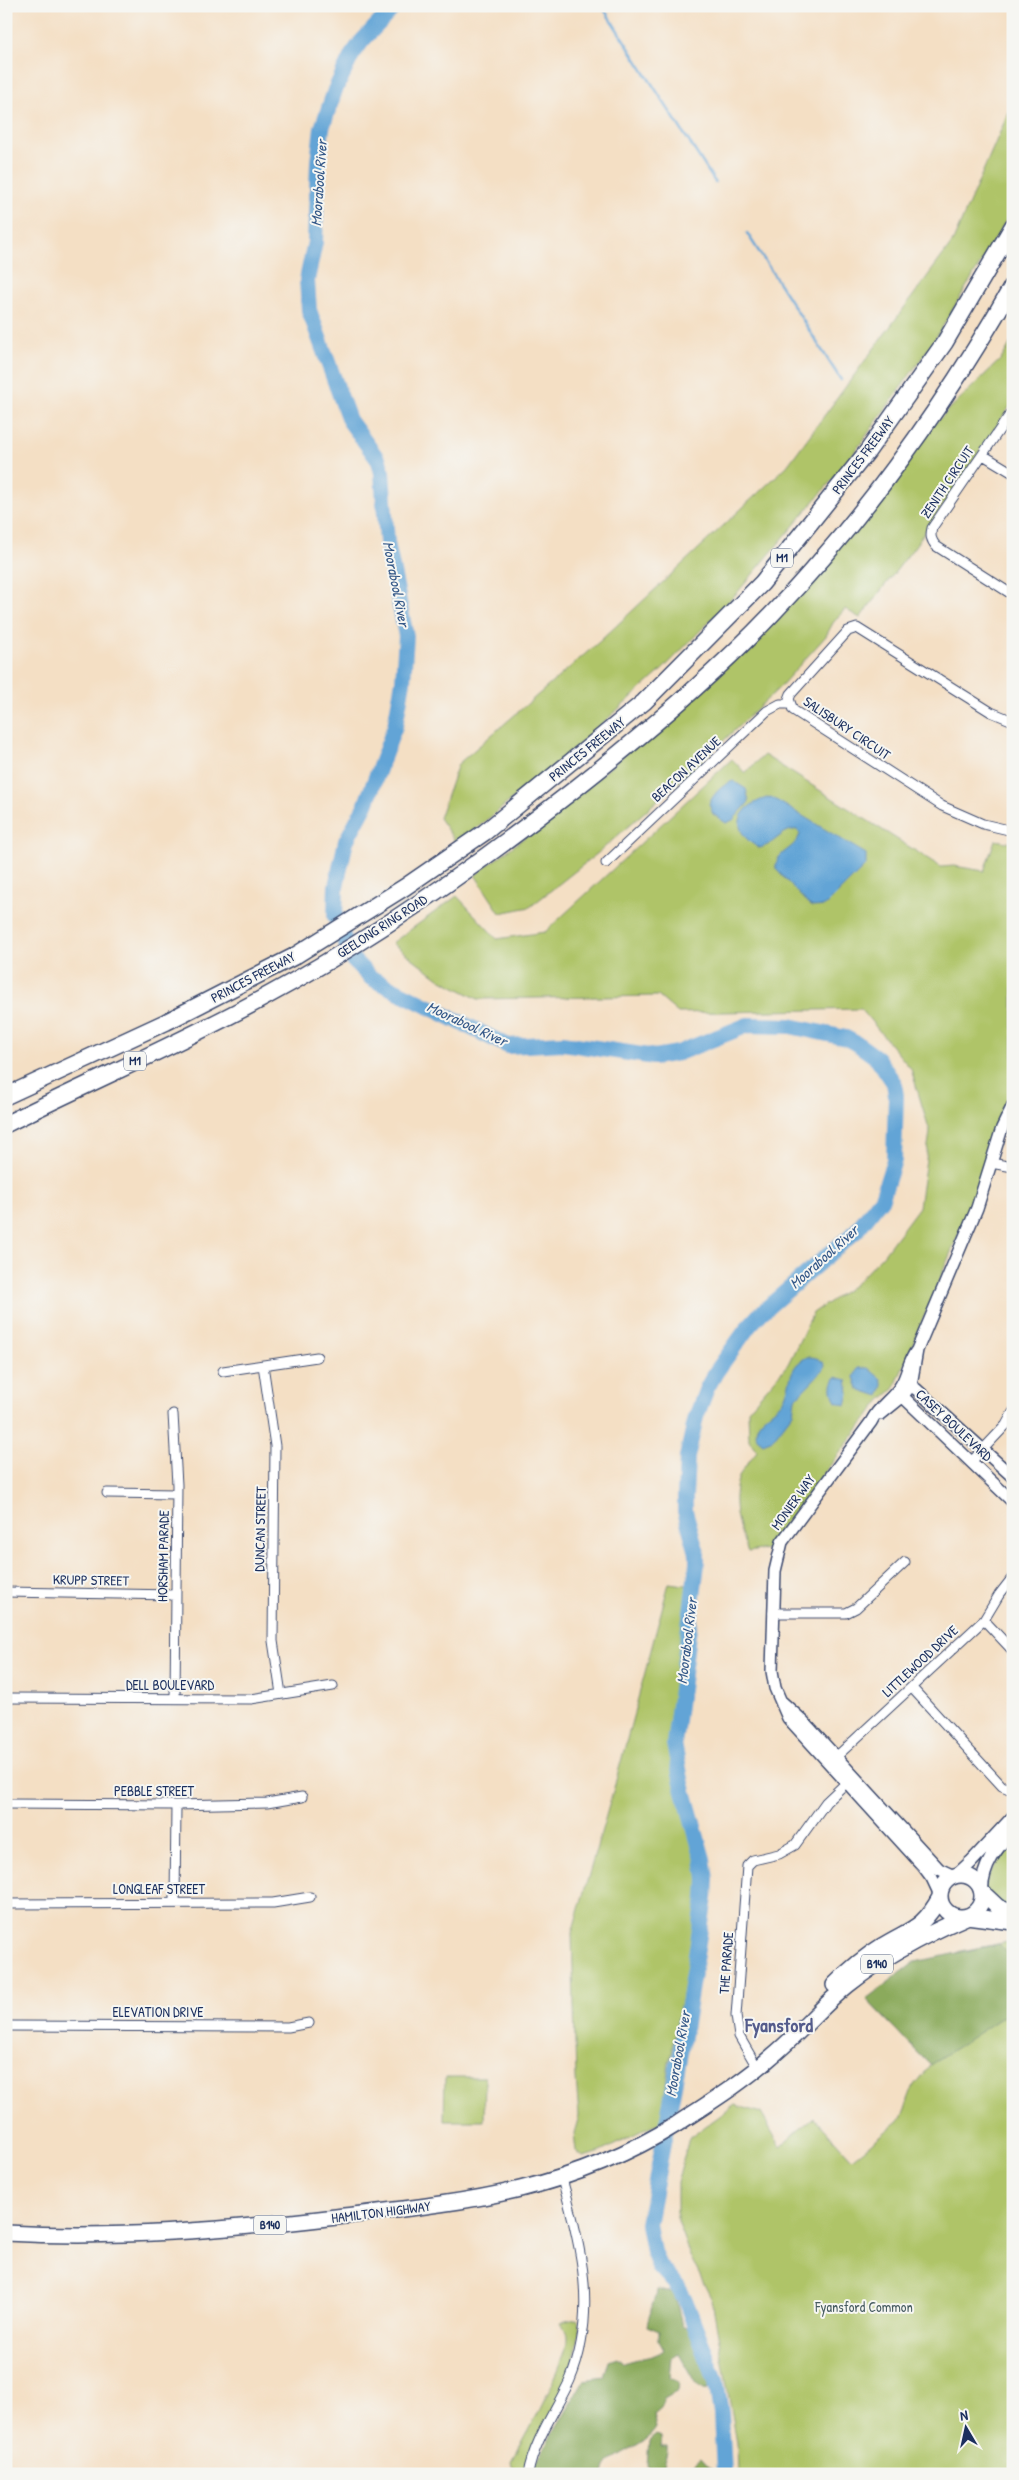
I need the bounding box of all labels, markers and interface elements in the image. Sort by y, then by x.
water label: Moorabool River [305,137,332,227]
street label: PRINCES FREEWAY [827,411,899,498]
street label: ZENITH CIRCUIT [916,442,978,521]
water label: Moorabool River [378,540,415,630]
road number: M1 [771,548,793,568]
street label: SALISBURY CIRCUIT [800,691,895,764]
street label: PRINCES FREEWAY [545,711,629,785]
street label: BEACON AVENUE [647,732,724,806]
street label: GEELONG RING ROAD [333,889,431,962]
street label: PRINCES FREEWAY [207,946,299,1007]
water label: Moorabool River [424,996,513,1052]
road number: M1 [124,1052,146,1070]
water label: Moorabool River [785,1218,864,1293]
street label: CASEY BOULEVARD [912,1384,997,1465]
street label: MONIER WAY [766,1469,820,1533]
street label: DUNCAN STREET [249,1486,270,1572]
street label: HORSHAM PARADE [152,1510,173,1602]
street label: KRUPP STREET [53,1569,130,1590]
water label: Moorabool River [671,1595,702,1685]
street label: LITTLEWOOD DRIVE [878,1620,962,1701]
street label: DELL BOULEVARD [126,1675,214,1694]
street label: PEBBLE STREET [114,1781,194,1800]
street label: LONGLEAF STREET [113,1879,206,1898]
street label: THE PARADE [714,1931,737,1995]
road number: B140 [861,1955,893,1974]
street label: ELEVATION DRIVE [113,2002,203,2021]
water label: Moorabool River [660,2007,696,2098]
district label: Fyansford [744,2012,813,2039]
street label: HAMILTON HIGHWAY [330,2196,433,2227]
road number: B140 [254,2216,286,2234]
park label: Fyansford Common [814,2297,913,2317]
north arrow [942,2402,992,2452]
text: N [959,2405,970,2425]

